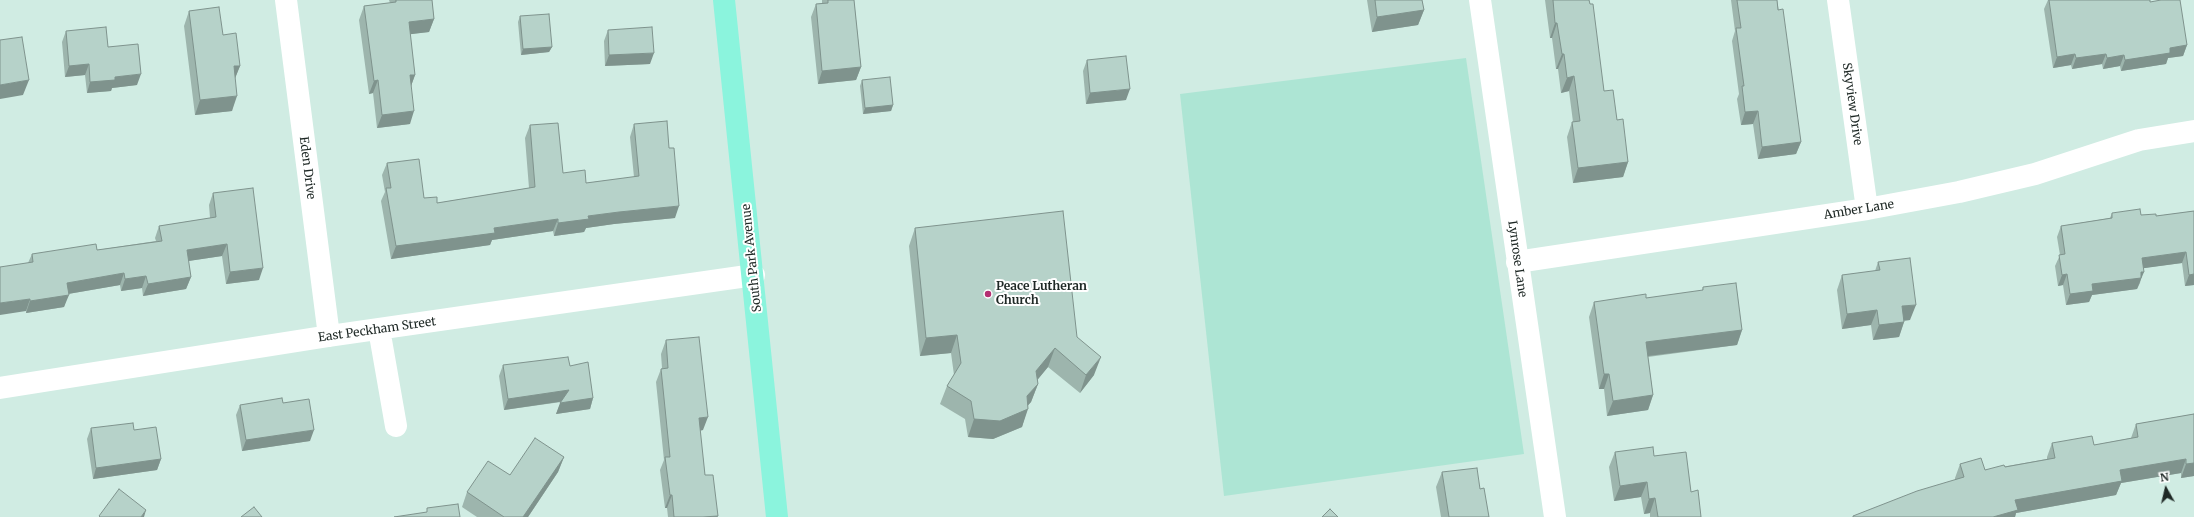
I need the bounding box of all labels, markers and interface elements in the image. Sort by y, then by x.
street label: Skyview Drive [1839,62,1865,146]
street label: Eden Drive [296,136,318,200]
street label: Amber Lane [1823,197,1895,223]
street label: South Park Avenue [739,203,765,313]
street label: Lynrose Lane [1504,220,1530,298]
place label: Peace Lutheran Church [996,280,1087,308]
marker: Peace Lutheran Church [983,289,993,299]
street label: East Peckham Street [317,315,437,345]
north arrow [2146,469,2186,509]
text: N [2159,470,2170,485]

